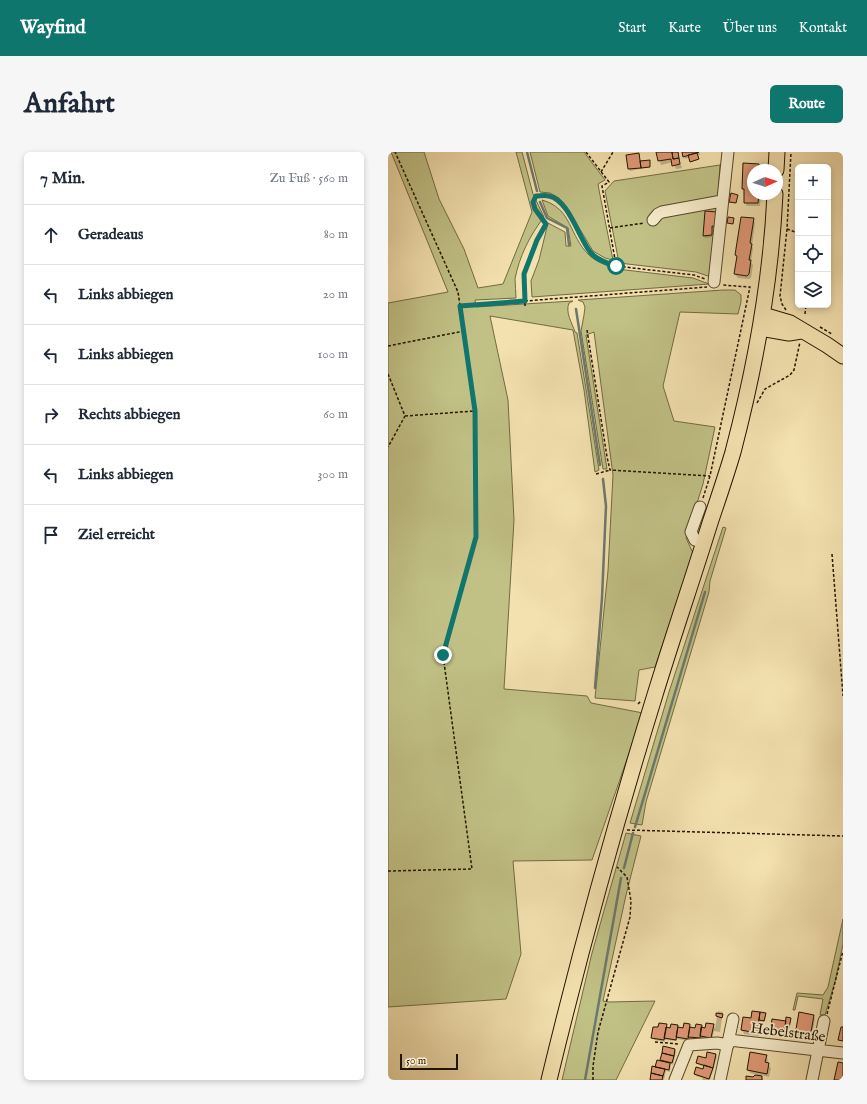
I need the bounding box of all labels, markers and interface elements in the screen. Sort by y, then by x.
text: Wayfind [20,16,86,40]
text: Start [618,19,646,37]
text: Karte [668,19,701,37]
text: Über uns [723,19,777,37]
text: Kontakt [799,19,847,37]
button: Route [770,85,843,123]
text: Anfahrt [24,87,115,122]
north arrow [747,164,783,200]
map controls [795,164,831,308]
button: + [795,164,831,200]
text: 7 Min. [40,168,85,189]
text: Zu Fuß · 560 m [270,170,348,187]
button: − [795,200,831,236]
icon: ahead [40,224,62,246]
text: Geradeaus [78,225,143,244]
text: 80 m [324,226,348,243]
button: locate [795,236,831,272]
route start [607,257,625,275]
button: layers [795,272,831,308]
icon: left [40,284,62,306]
text: Links abbiegen [78,285,174,304]
text: 20 m [323,286,348,303]
icon: left [40,344,62,366]
text: Links abbiegen [78,345,174,364]
text: 100 m [318,346,348,363]
icon: right [40,404,62,426]
text: Rechts abbiegen [78,405,181,424]
text: 60 m [323,406,348,423]
icon: left [40,464,62,486]
text: Links abbiegen [78,465,174,484]
text: 300 m [317,466,348,483]
icon: arrive [40,524,62,546]
text: Ziel erreicht [78,525,155,544]
route end [434,646,452,664]
street label: Hebelstraße [749,1018,827,1047]
scale bar [400,1052,458,1071]
text: 50 m [406,1054,426,1068]

